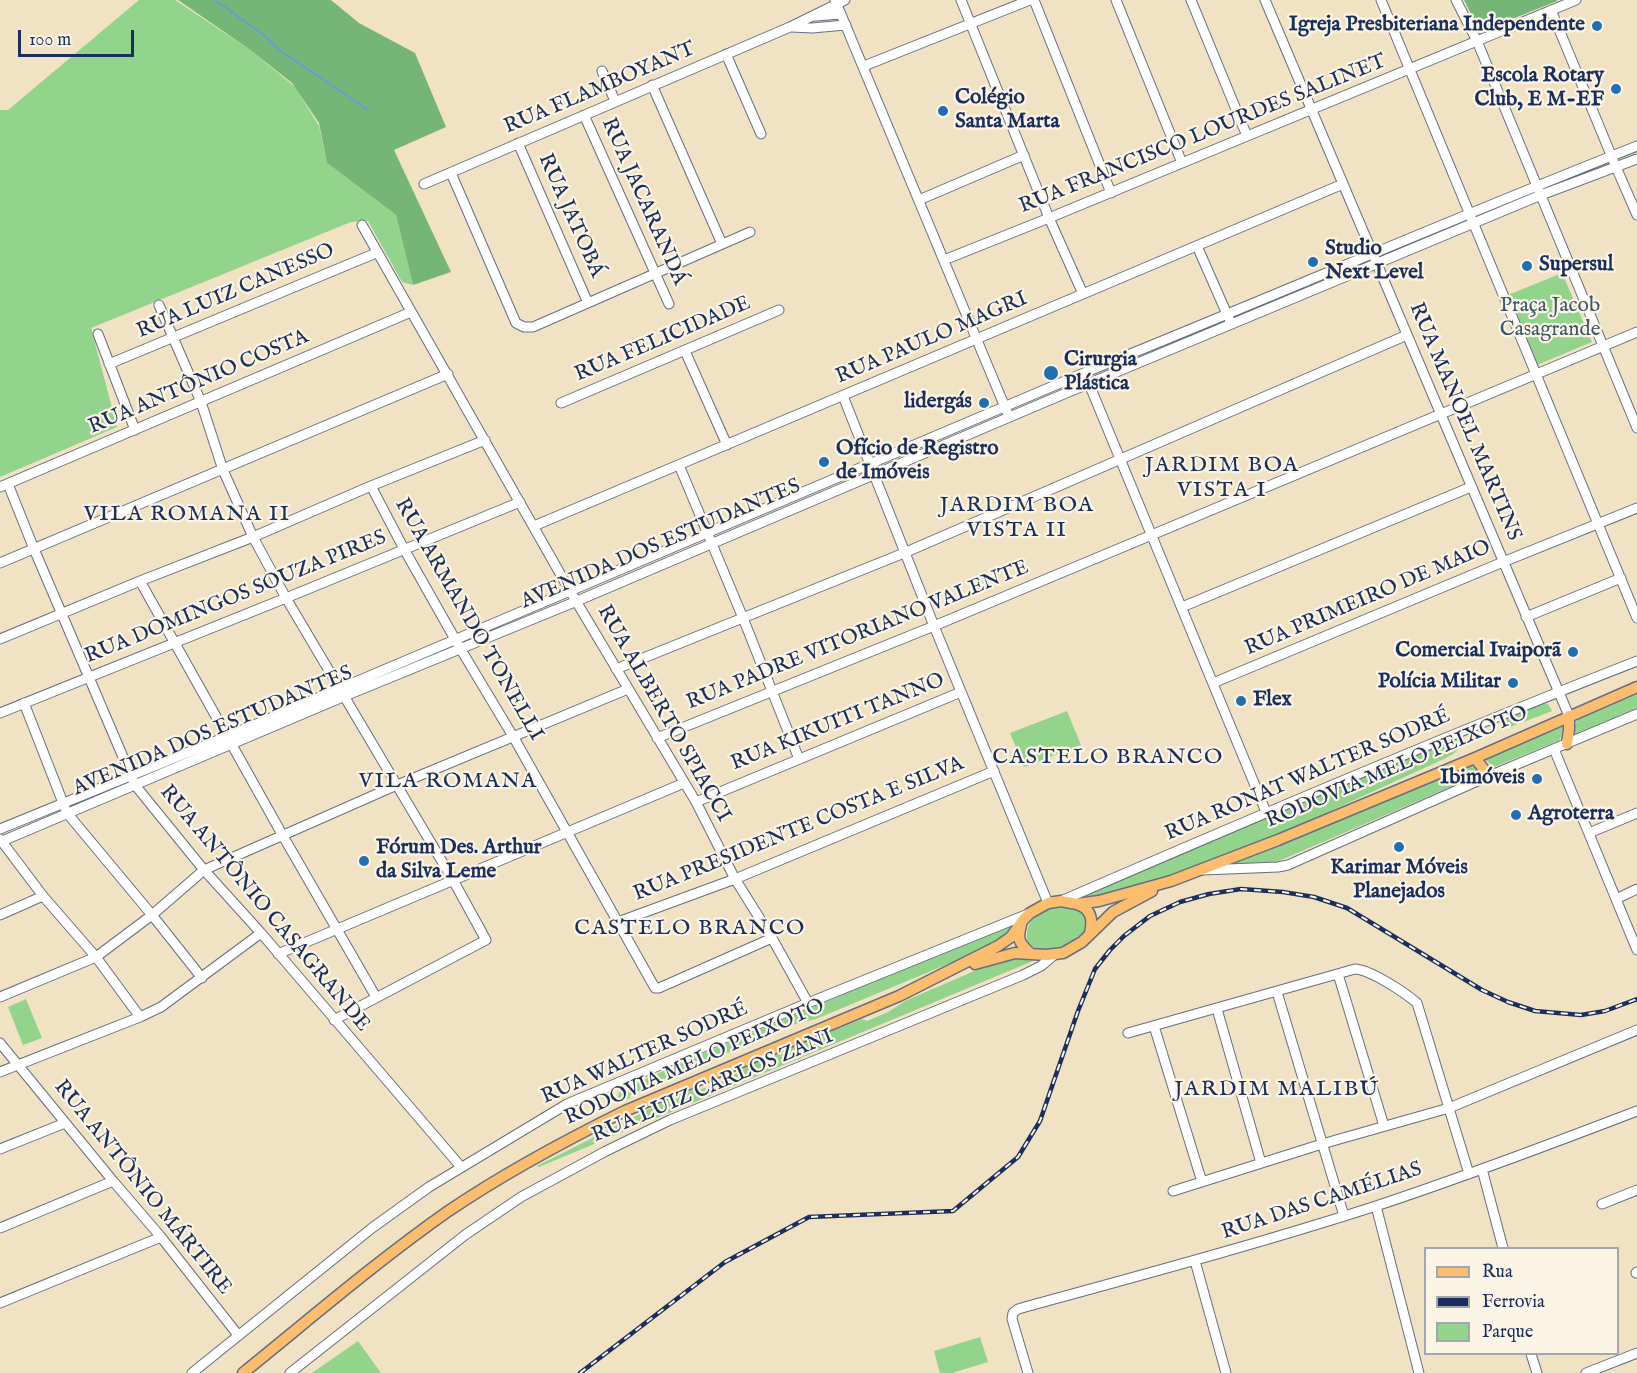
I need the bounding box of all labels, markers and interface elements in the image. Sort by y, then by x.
place label: Igreja Presbiteriana Independente [1289,13,1585,39]
scale bar [21,18,136,56]
marker: Igreja Presbiteriana Independente [1590,19,1604,33]
text: 100 m [29,29,71,52]
street label: RUA FLAMBOYANT [501,37,699,141]
street label: RUA FRANCISCO LOURDES SALINET [1016,50,1390,220]
place label: Escola Rotary Club, E M-EF [1475,64,1604,114]
marker: Escola Rotary Club, E M-EF [1609,82,1623,96]
place label: Colégio Santa Marta [955,86,1060,136]
marker: Colégio Santa Marta [936,104,950,118]
street label: RUA JACARANDÁ [595,114,691,290]
street label: RUA JATOBÁ [531,150,609,282]
place label: Studio Next Level [1325,237,1424,287]
street label: RUA LUIZ CANESSO [133,239,339,345]
place label: Supersul [1539,253,1613,279]
marker: Studio Next Level [1306,255,1320,269]
marker: Supersul [1520,259,1534,273]
street label: RUA PAULO MAGRI [832,287,1032,391]
street label: RUA FELICIDADE [571,292,755,388]
park label: Praça Jacob Casagrande [1500,294,1600,344]
street label: RUA MANOEL MARTINS [1402,299,1526,545]
street label: RUA ANTÔNIO COSTA [85,325,313,441]
place label: Cirurgia Plástica [1064,348,1137,398]
marker: Cirurgia Plástica [1042,364,1060,382]
place label: lidergás [904,390,972,416]
marker: lidergás [977,396,991,410]
place label: Ofício de Registro de Imóveis [836,437,999,487]
district label: JARDIM BOA VISTA I [1145,453,1299,505]
marker: Ofício de Registro de Imóveis [817,455,831,469]
street label: AVENIDA DOS ESTUDANTES [517,475,805,615]
district label: JARDIM BOA VISTA II [940,493,1094,544]
street label: RUA ARMANDO TONELLI [388,494,548,746]
district label: VILA ROMANA II [83,502,291,528]
street label: RUA DOMINGOS SOUZA PIRES [82,526,390,670]
street label: RUA PRIMEIRO DE MAIO [1241,536,1495,662]
street label: RUA PADRE VITORIANO VALENTE [683,556,1033,716]
street label: RUA ALBERTO SPIACCI [591,601,735,827]
place label: Comercial Ivaiporã [1395,639,1561,665]
marker: Comercial Ivaiporã [1566,645,1580,659]
street label: AVENIDA DOS ESTUDANTES [69,662,357,802]
street label: RUA KIKUITI TANNO [728,669,948,777]
place label: Polícia Militar [1378,670,1501,696]
marker: Polícia Militar [1506,676,1520,690]
place label: Flex [1253,688,1292,714]
marker: Flex [1234,694,1248,708]
street label: RODOVIA MELO PEIXOTO [1262,701,1532,835]
street label: RUA RONAT WALTER SODRÉ [1162,704,1454,848]
district label: CASTELO BRANCO [992,745,1224,771]
street label: RUA PRESIDENTE COSTA E SILVA [630,752,968,908]
place label: Ibimóveis [1440,766,1525,792]
district label: VILA ROMANA [359,769,537,795]
marker: Ibimóveis [1530,772,1544,786]
street label: RUA ANTÔNIO CASAGRANDE [153,781,375,1037]
place label: Agroterra [1528,802,1614,828]
marker: Agroterra [1509,808,1523,822]
place label: Fórum Des. Arthur da Silva Leme [376,836,542,886]
marker: Karimar Móveis Planejados [1392,840,1406,854]
marker: Fórum Des. Arthur da Silva Leme [357,854,371,868]
place label: Karimar Móveis Planejados [1330,856,1468,906]
district label: CASTELO BRANCO [574,916,806,942]
street label: RODOVIA MELO PEIXOTO [561,994,829,1132]
street label: RUA WALTER SODRÉ [538,997,752,1111]
street label: RUA LUIZ CARLOS ZANI [588,1025,838,1149]
street label: RUA ANTÔNIO MÁRTIRE [48,1076,236,1300]
district label: JARDIM MALIBÚ [1174,1077,1380,1103]
street label: RUA DAS CAMÉLIAS [1219,1158,1425,1246]
legend [1424,1247,1619,1355]
text: Rua [1482,1261,1513,1284]
text: Ferrovia [1482,1291,1545,1314]
text: Parque [1482,1321,1533,1344]

